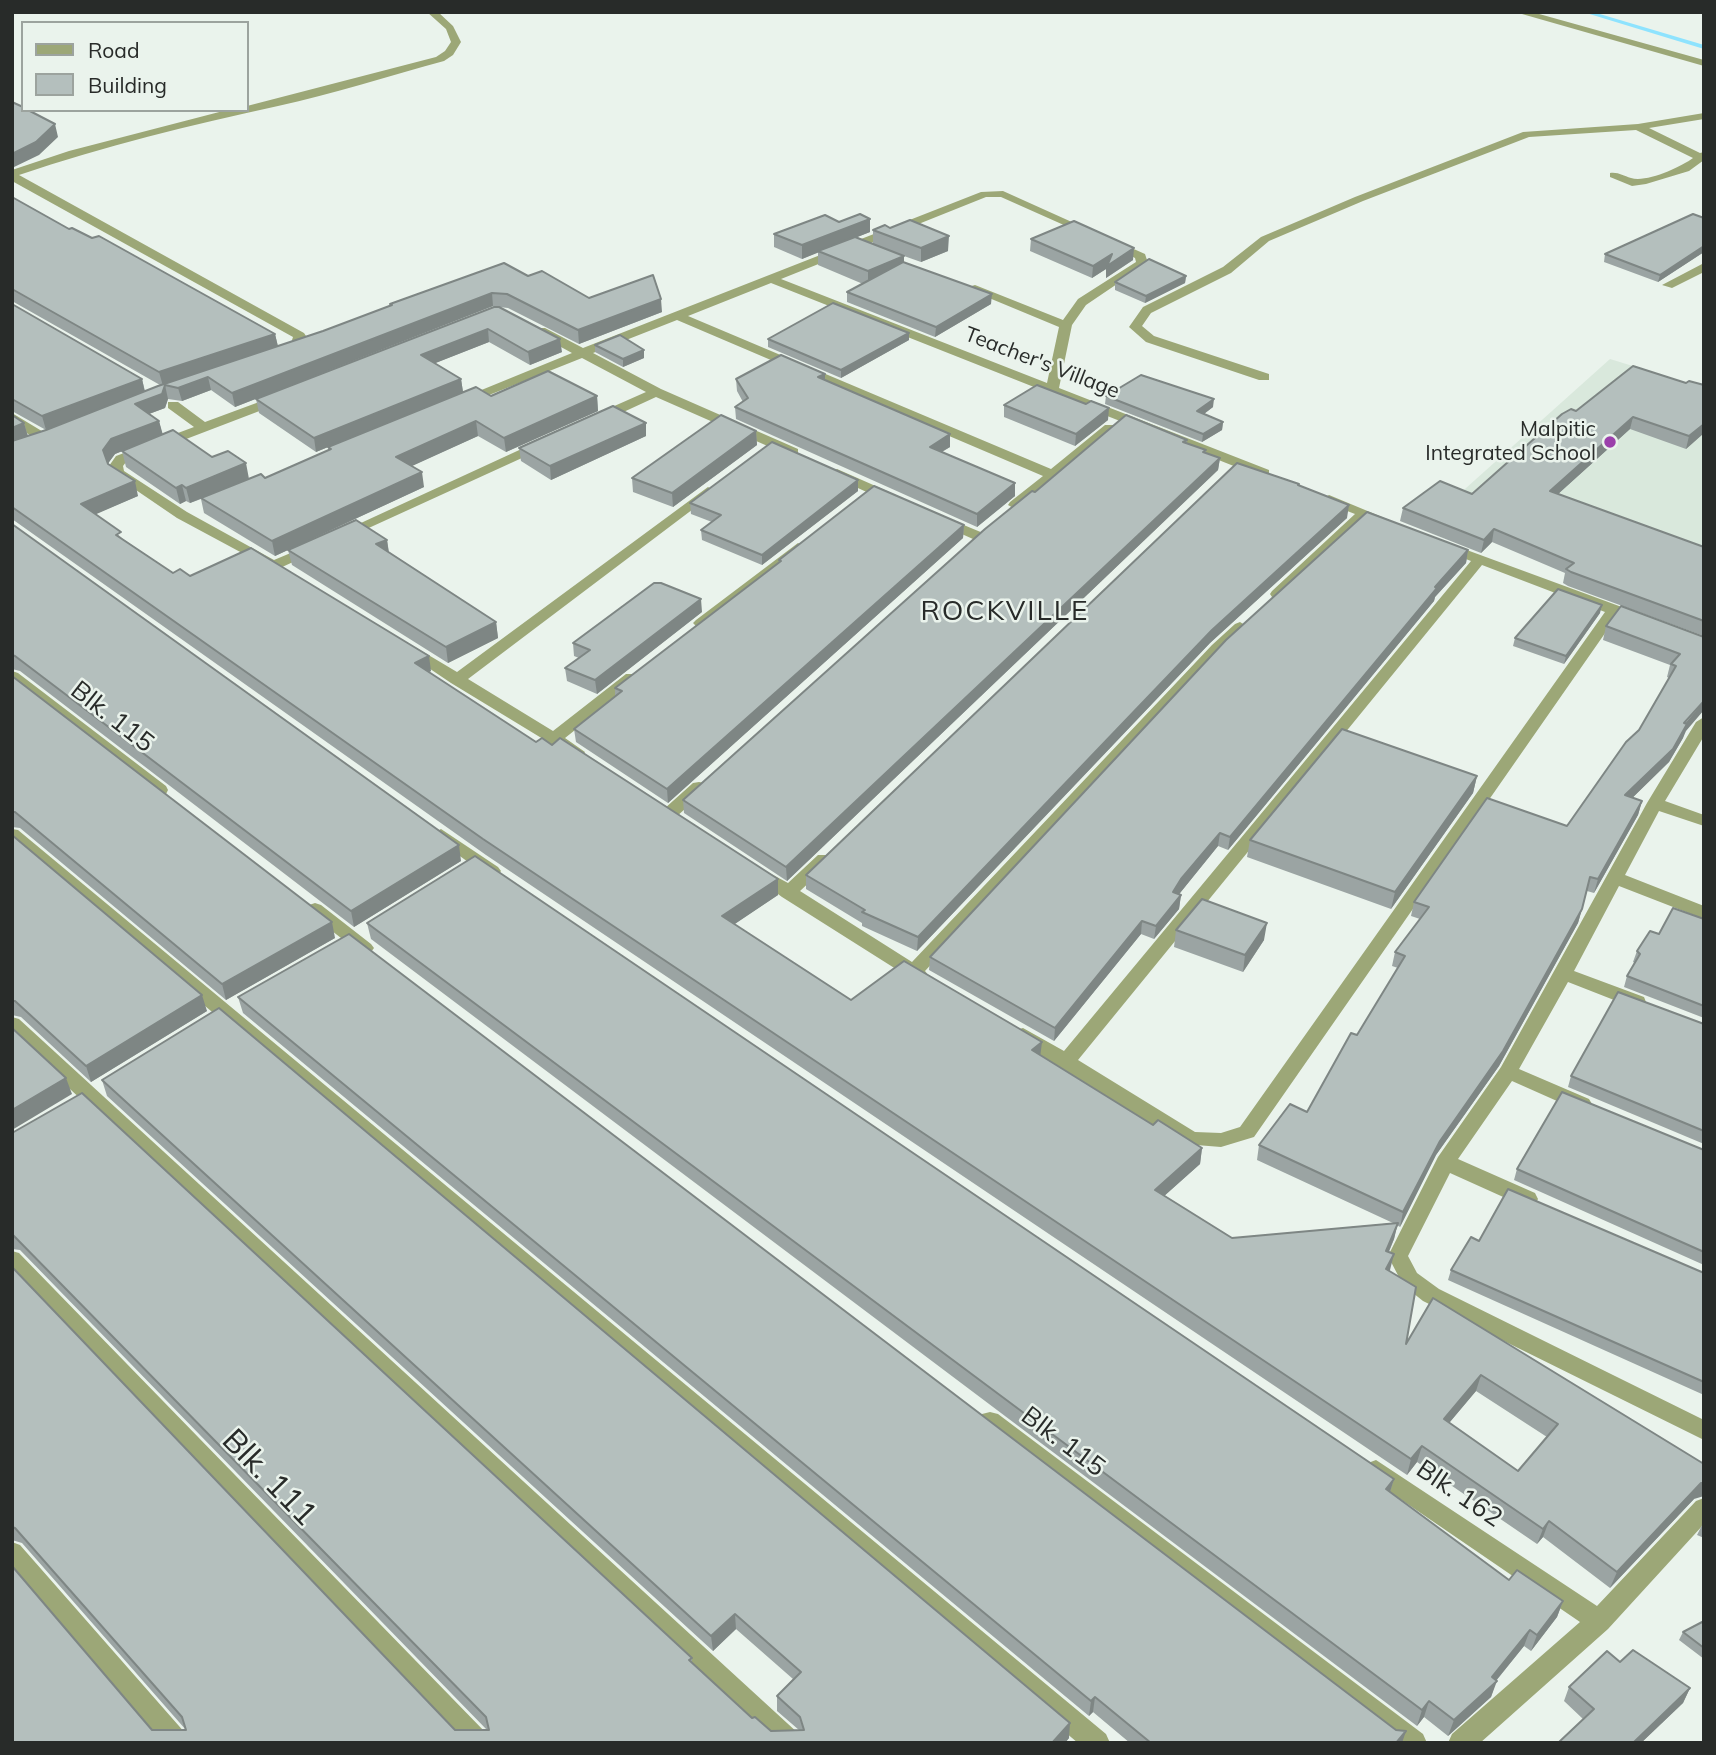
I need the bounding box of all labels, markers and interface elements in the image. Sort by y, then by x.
legend [21,21,248,112]
text: Road [88,37,139,63]
text: Building [88,72,167,98]
street label: Teacher's Village [961,322,1123,404]
place label: Malpitic Integrated School [1425,417,1596,467]
marker: Malpitic Integrated School [1602,434,1618,450]
district label: ROCKVILLE [922,595,1088,629]
street label: Blk. 115 [64,675,160,759]
street label: Blk. 115 [1015,1400,1111,1484]
street label: Blk. 111 [214,1422,324,1534]
street label: Blk. 162 [1410,1454,1508,1534]

